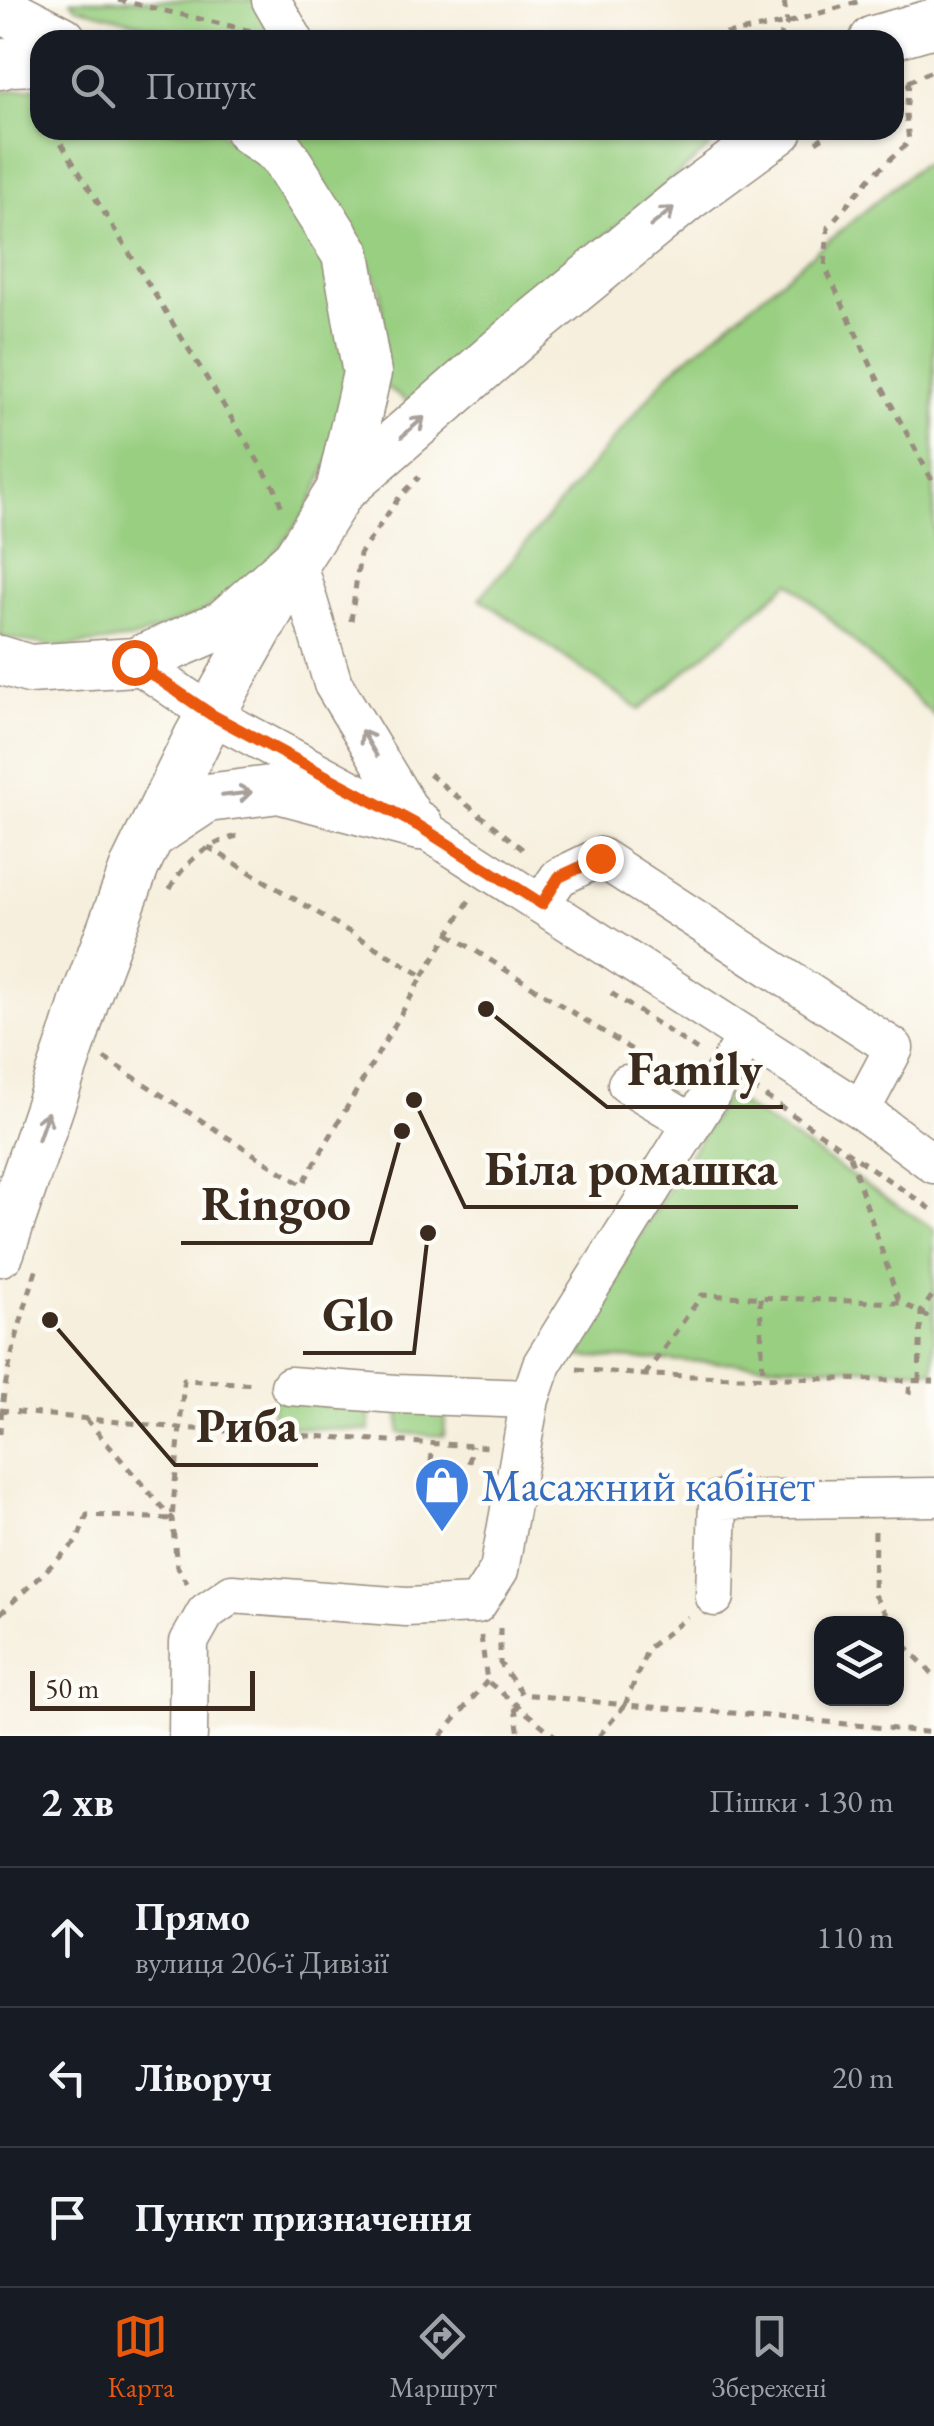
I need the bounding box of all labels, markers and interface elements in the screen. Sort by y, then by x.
search box [30,30,904,140]
icon: search [65,58,120,113]
text: Пошук [145,61,256,110]
one-way arrow [648,207,674,229]
one-way arrow [400,416,425,439]
route start [112,640,158,686]
one-way arrow [358,729,379,758]
one-way arrow [221,784,253,803]
route end [578,836,624,882]
callout: Family [607,1029,783,1107]
text: Family [627,1037,764,1099]
one-way arrow [35,1112,53,1143]
callout: Біла ромашка [465,1129,798,1207]
text: Біла ромашка [484,1137,778,1199]
callout: Ringoo [181,1165,371,1243]
text: Ringoo [201,1172,351,1234]
callout: Glo [303,1275,414,1353]
text: Glo [322,1283,394,1345]
callout: Риба [175,1387,318,1465]
text: Риба [196,1394,299,1456]
shop icon: Масажний кабінет [412,1455,472,1534]
place label: Масажний кабінет [481,1456,815,1514]
map controls [814,1616,904,1706]
button: layers [814,1616,904,1706]
scale bar [30,1666,255,1710]
text: 50 m [45,1670,99,1706]
text: 2 хв [40,1774,114,1829]
text: Пішки · 130 m [709,1780,894,1822]
text: Прямо [135,1892,250,1941]
icon: ahead [40,1910,95,1965]
text: 110 m [817,1916,894,1958]
text: вулиця 206-ї Дивізії [135,1941,389,1983]
icon: left [40,2050,95,2105]
text: Ліворуч [135,2053,272,2102]
text: 20 m [832,2056,894,2098]
icon: arrive [40,2190,95,2245]
text: Пункт призначення [135,2193,472,2242]
tab: Карта [107,2309,174,2405]
tab: Маршрут [389,2309,497,2405]
tab: Збережені [712,2309,827,2405]

